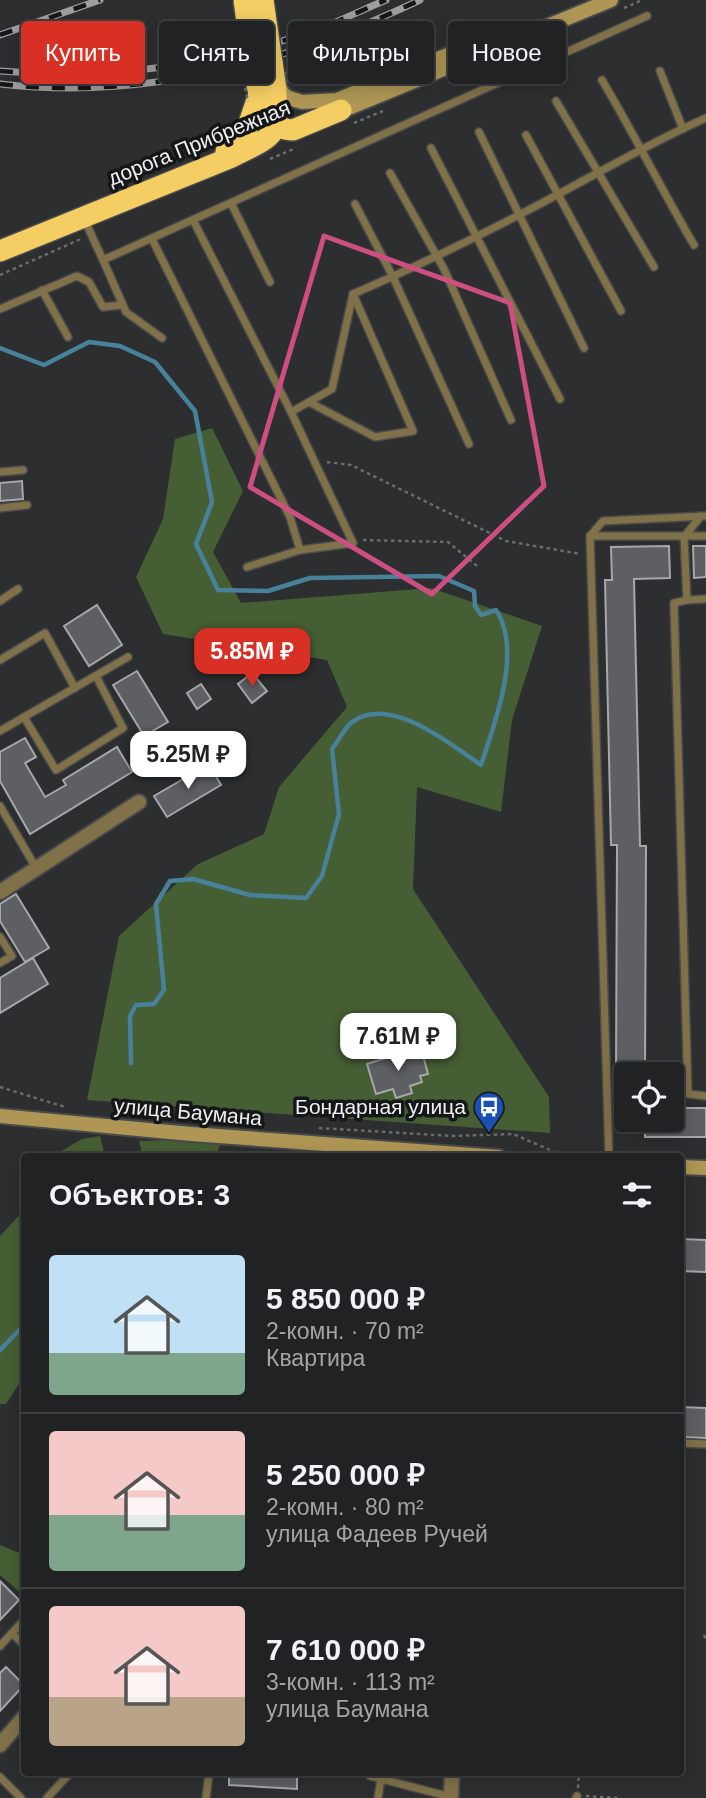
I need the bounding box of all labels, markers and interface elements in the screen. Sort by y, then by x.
chip: Купить [21,21,145,84]
chip: Снять [159,21,274,84]
chip: Фильтры [288,21,434,84]
chip: Новое [448,21,566,84]
street label: дорога Прибрежная [104,95,293,190]
pin: 5.85M ₽ [187,628,317,688]
text: 5.85M ₽ [210,638,294,664]
pin: 5.25M ₽ [123,732,253,791]
text: 5.25M ₽ [146,741,230,767]
pin: 7.61M ₽ [333,1014,463,1073]
text: 7.61M ₽ [356,1023,440,1049]
map controls [614,1062,684,1132]
button: locate [614,1062,684,1132]
bus stop icon: Бондарная улица [472,1090,506,1134]
street label: улица Баумана [113,1094,263,1129]
place label: Бондарная улица [295,1095,466,1118]
icon: filters [618,1176,656,1214]
text: Объектов: 3 [49,1178,230,1211]
text: 5 850 000 ₽ [266,1282,425,1315]
icon: home [105,1283,189,1367]
text: 2-комн. · 70 m² [266,1318,424,1344]
text: Квартира [266,1345,365,1371]
text: 5 250 000 ₽ [266,1458,425,1491]
icon: home [105,1459,189,1543]
text: 2-комн. · 80 m² [266,1494,424,1520]
text: улица Фадеев Ручей [266,1521,488,1547]
text: 7 610 000 ₽ [266,1633,425,1666]
icon: home [105,1634,189,1718]
text: 3-комн. · 113 m² [266,1669,435,1695]
text: улица Баумана [266,1696,429,1722]

